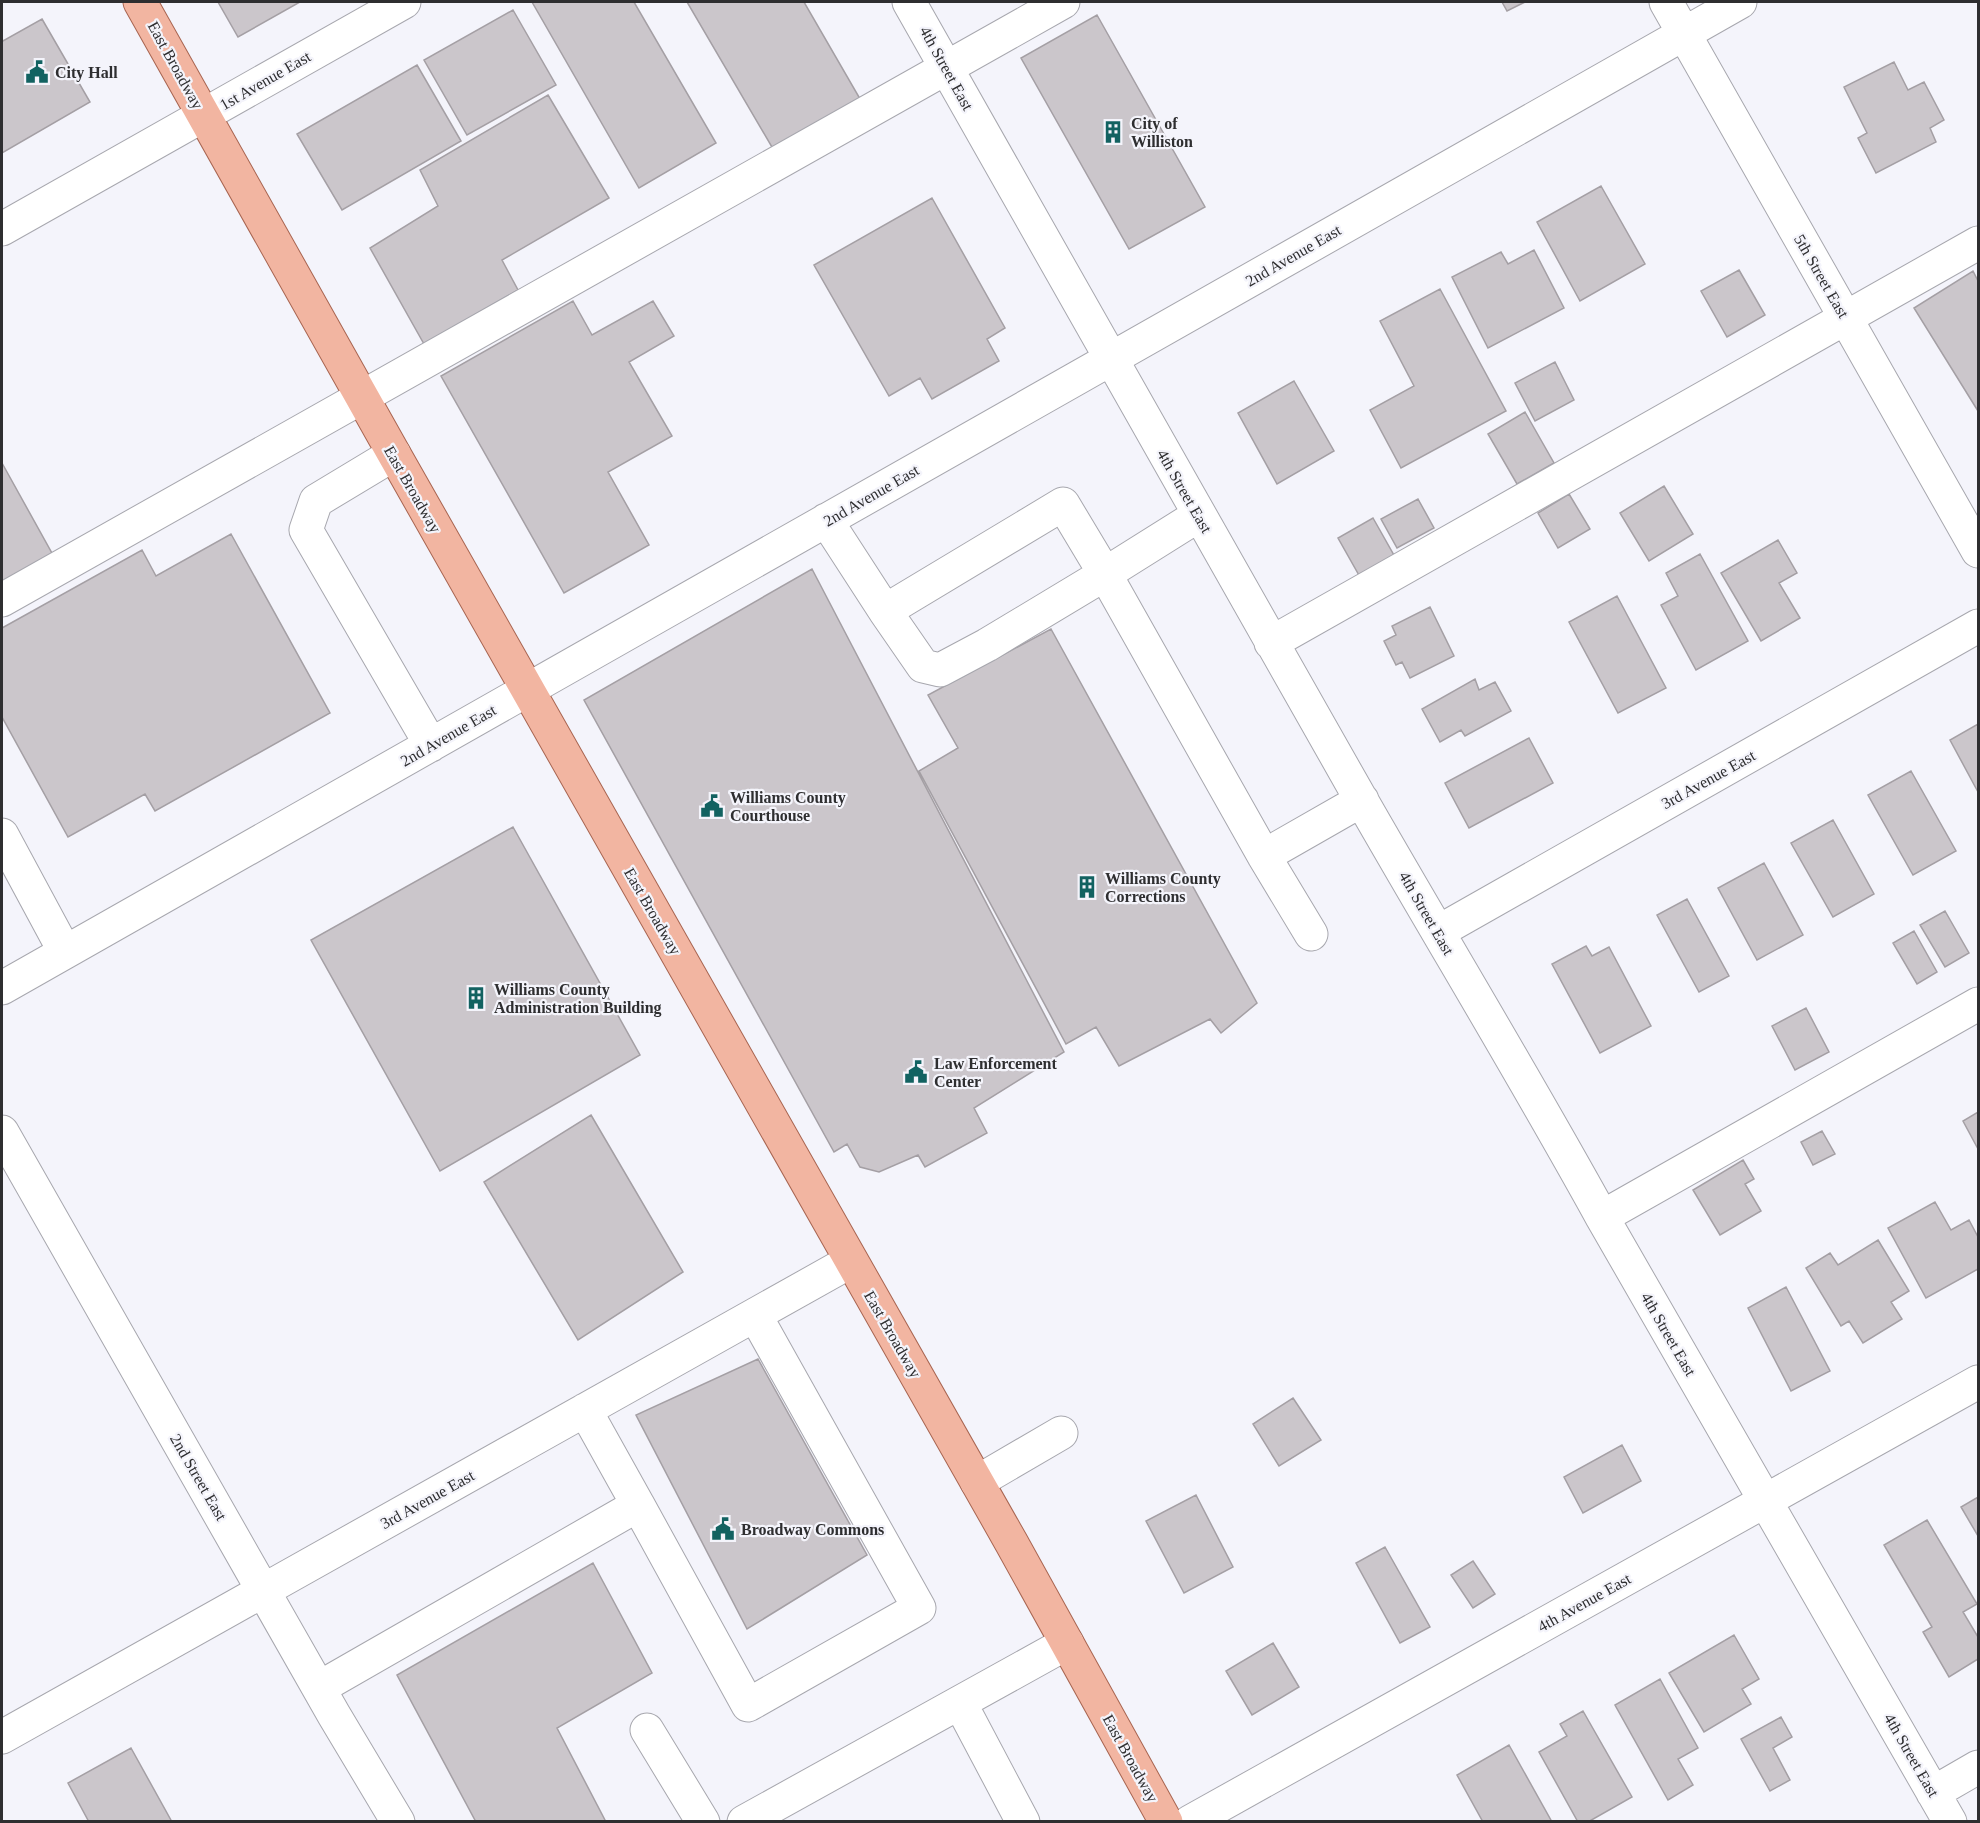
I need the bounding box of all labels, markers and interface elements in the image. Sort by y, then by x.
street label: East Broadway [144,19,207,112]
street label: 4th Street East [917,23,977,114]
street label: 1st Avenue East [217,47,314,113]
public building icon: City Hall [24,59,50,85]
place label: City Hall [55,64,118,82]
place label: City of Williston [1131,115,1193,150]
building icon: City of Williston [1100,119,1126,145]
street label: 2nd Avenue East [1243,221,1344,290]
street label: 5th Street East [1791,232,1853,321]
street label: East Broadway [380,443,444,536]
street label: 4th Street East [1154,447,1216,536]
street label: 2nd Avenue East [821,461,922,530]
street label: 2nd Avenue East [398,701,499,770]
street label: 3rd Avenue East [1658,746,1759,812]
place label: Williams County Courthouse [730,789,846,824]
public building icon: Williams County Courthouse [699,793,725,819]
street label: East Broadway [620,865,684,958]
street label: 4th Street East [1396,869,1458,958]
place label: Williams County Corrections [1105,870,1221,905]
building icon: Williams County Corrections [1074,874,1100,900]
place label: Williams County Administration Building [494,981,662,1017]
building icon: Williams County Administration Building [463,985,489,1011]
place label: Law Enforcement Center [934,1055,1057,1090]
public building icon: Law Enforcement Center [903,1059,929,1085]
street label: East Broadway [860,1288,924,1381]
street label: 4th Street East [1638,1290,1700,1379]
street label: 2nd Street East [167,1431,230,1524]
street label: 3rd Avenue East [377,1466,478,1532]
public building icon: Broadway Commons [710,1516,736,1542]
place label: Broadway Commons [741,1521,884,1539]
street label: 4th Avenue East [1535,1570,1634,1635]
street label: 4th Street East [1881,1711,1943,1800]
street label: East Broadway [1099,1712,1162,1805]

